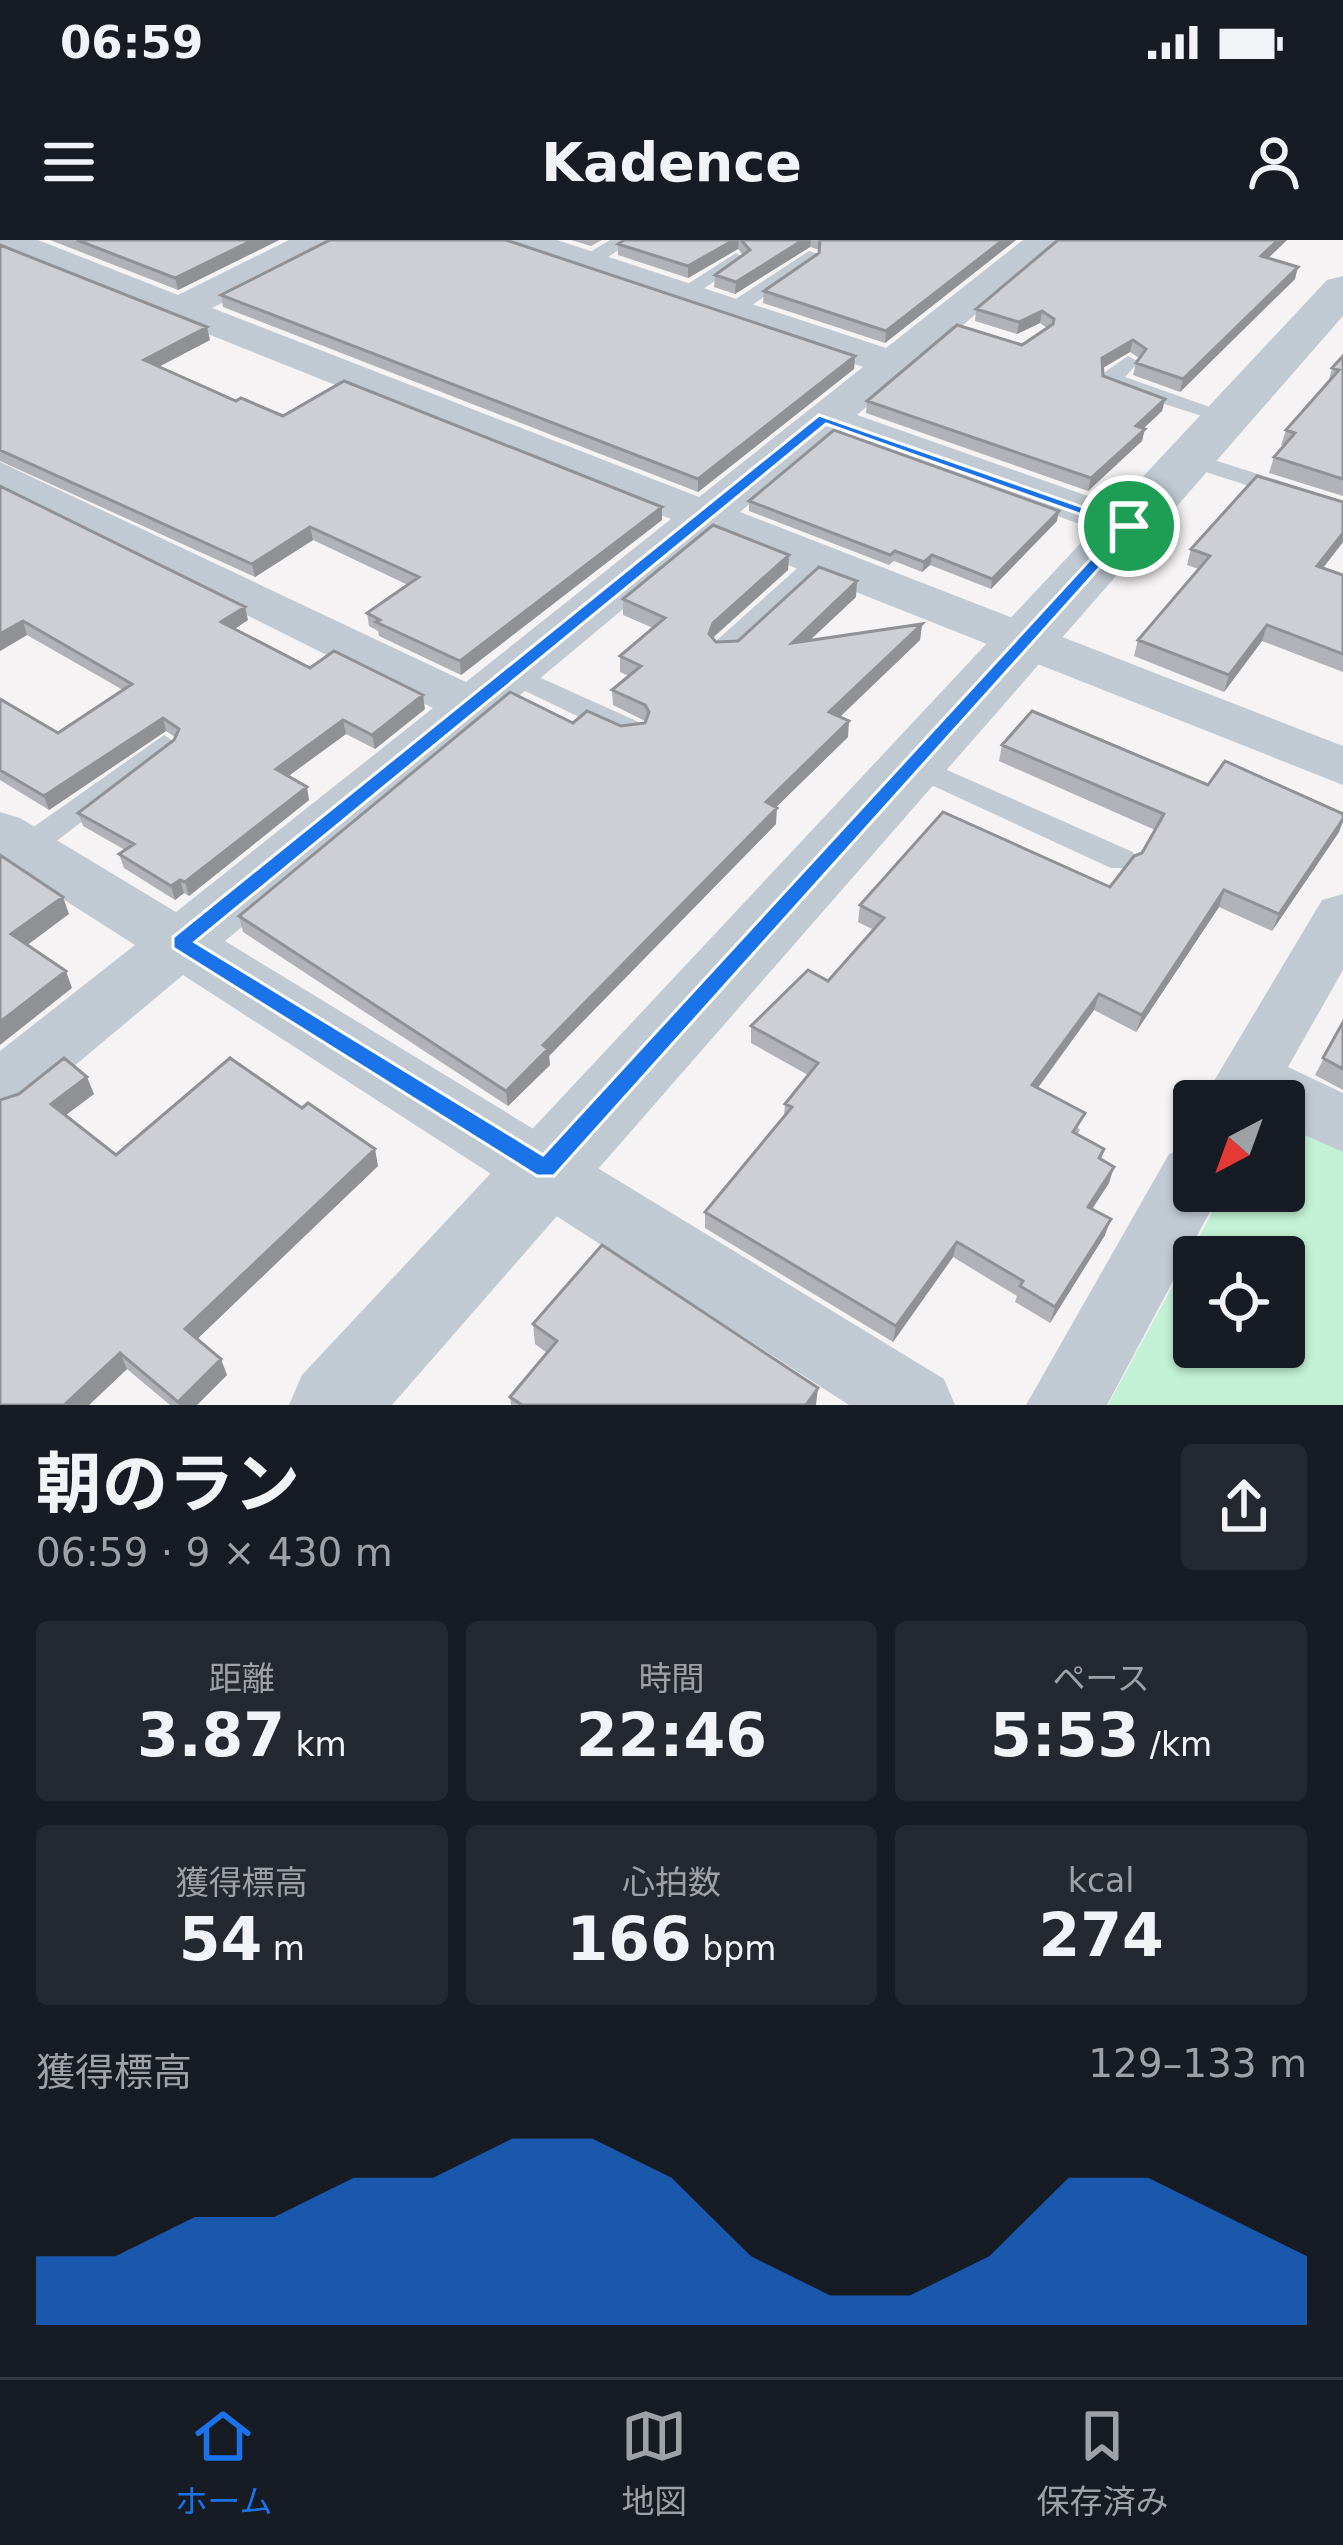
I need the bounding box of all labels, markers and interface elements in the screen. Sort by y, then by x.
text: 06:59 [60,16,203,69]
icon: menu [36,129,102,195]
icon: person [1241,129,1307,195]
text: Kadence [541,131,802,194]
pin [1078,475,1180,577]
icon: arrive [1096,493,1162,559]
north arrow [1173,1080,1305,1212]
map controls [1173,1080,1305,1368]
button: locate [1173,1236,1305,1368]
button: share [1181,1444,1307,1570]
text: 朝のラン [36,1446,300,1523]
text: 06:59 · 9 × 430 m [36,1530,393,1575]
text: 距離 [209,1659,275,1698]
text: 時間 [638,1659,704,1698]
text: ペース [1052,1659,1150,1698]
text: 3.87 [137,1700,285,1770]
text: 22:46 [576,1700,767,1770]
text: 5:53 [990,1700,1139,1770]
text: km [285,1725,347,1764]
text: /km [1139,1725,1212,1764]
text: kcal [1068,1861,1134,1900]
text: 獲得標高 [176,1863,308,1902]
text: 心拍数 [622,1863,721,1902]
text: 274 [1039,1900,1164,1970]
text: 54 [179,1904,262,1974]
text: 166 [567,1904,692,1974]
text: m [262,1929,305,1968]
text: bpm [692,1929,776,1968]
text: 129–133 m [1088,2041,1307,2086]
text: 獲得標高 [36,2050,192,2095]
tab: ホーム [174,2403,273,2523]
tab: 地図 [621,2403,687,2523]
tab: 保存済み [1036,2403,1168,2523]

